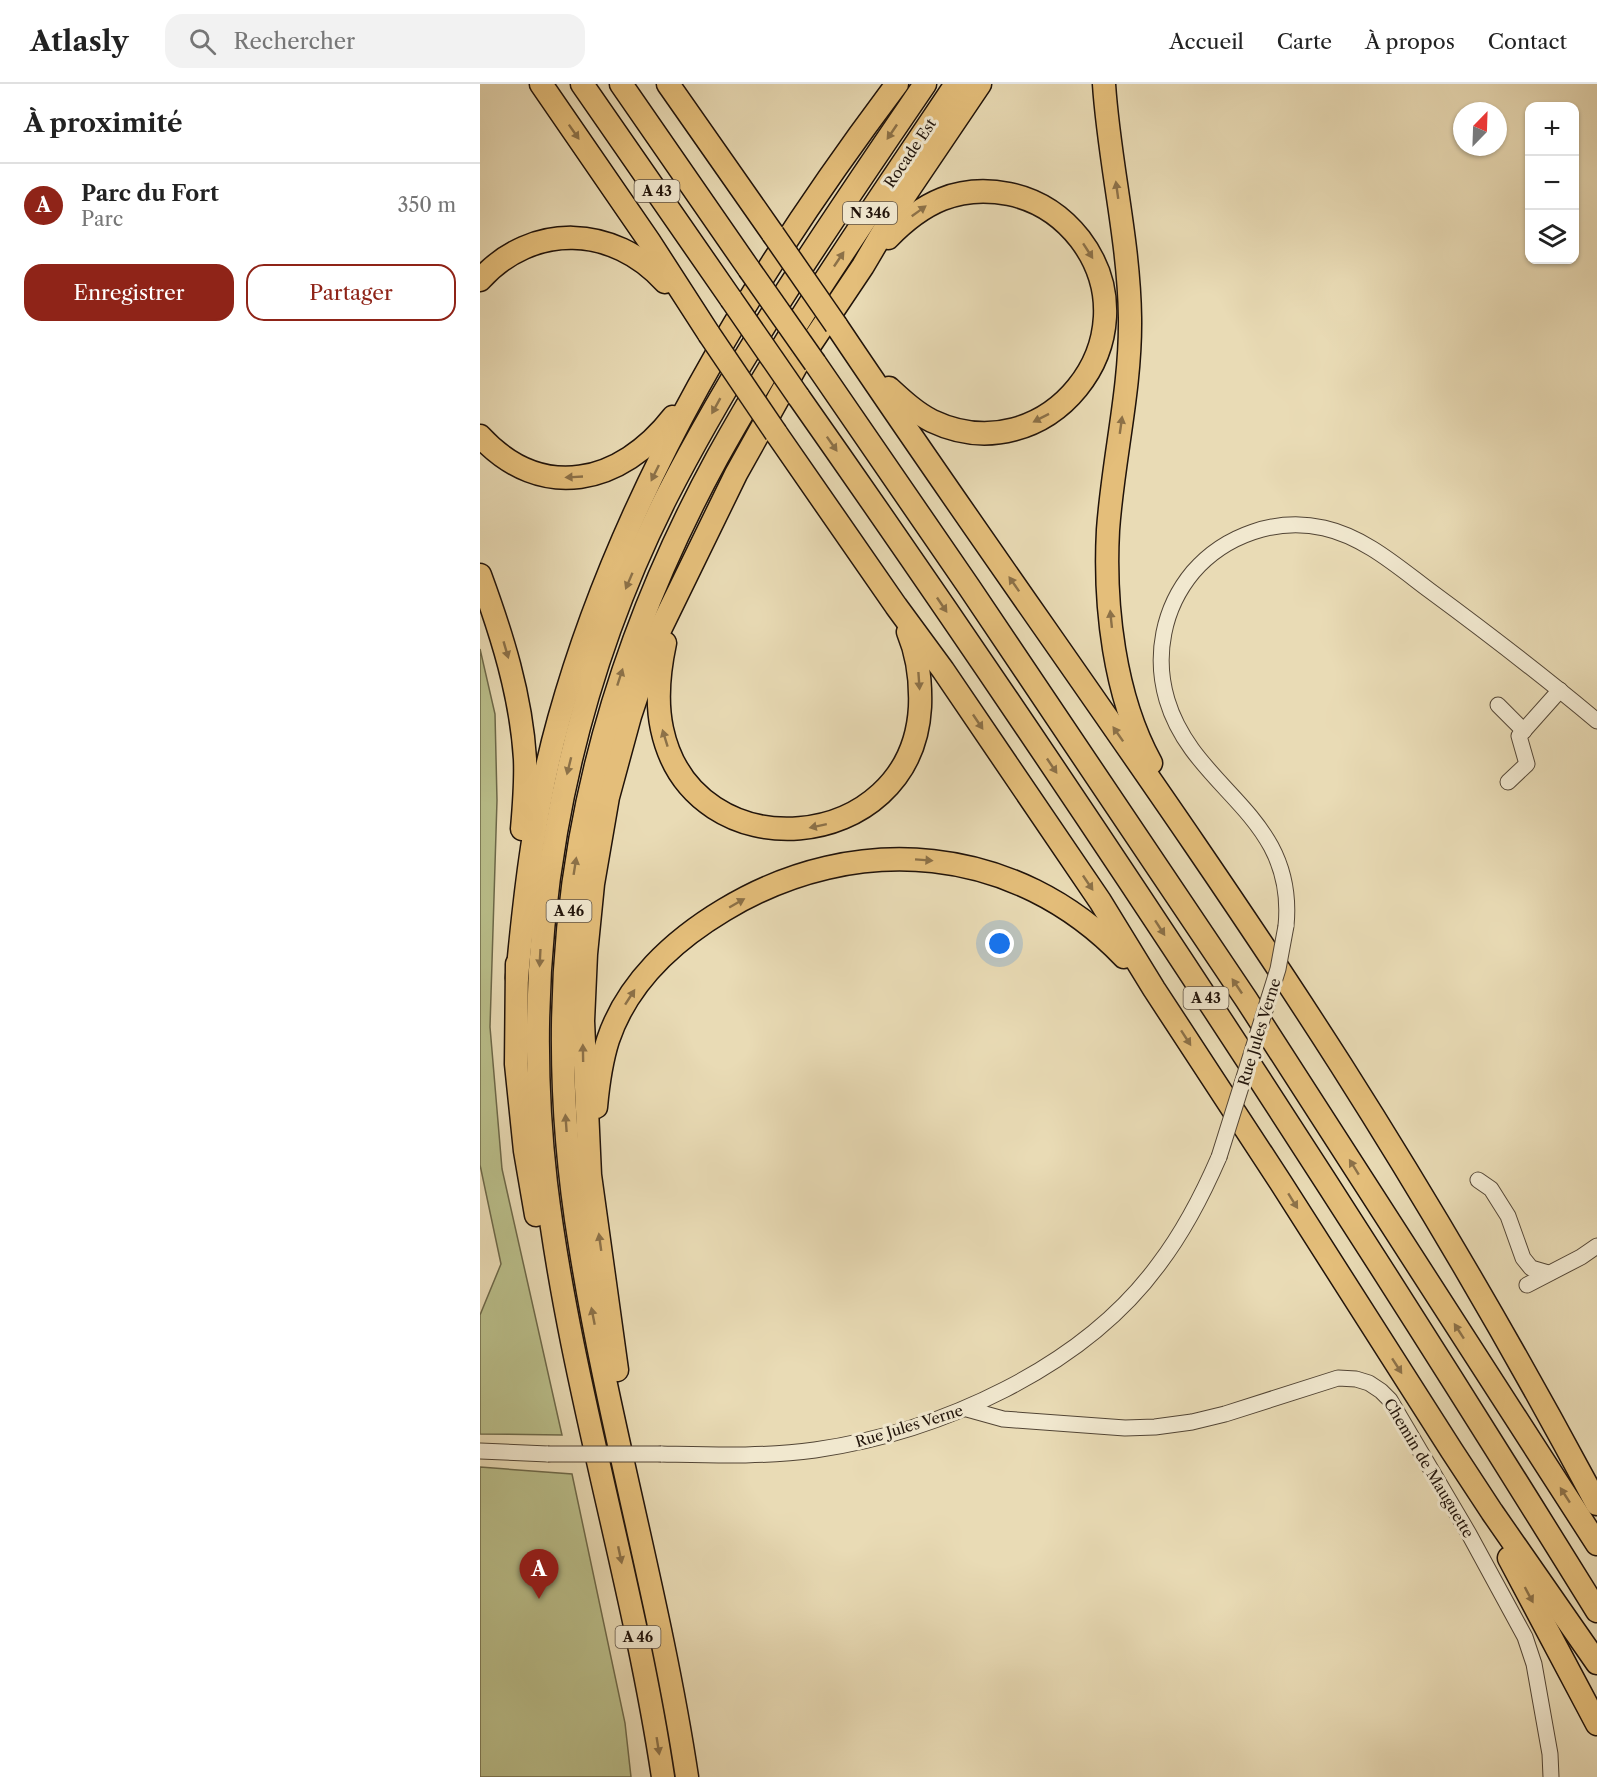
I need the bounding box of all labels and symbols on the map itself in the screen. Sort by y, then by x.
north arrow [1453,102,1507,156]
street label: Rocade Est [880,114,940,191]
one-way arrow [568,124,580,140]
one-way arrow [887,124,898,141]
road number: A 43 [634,180,680,202]
one-way arrow [1112,180,1121,199]
road number: N 346 [843,202,897,224]
one-way arrow [911,205,927,217]
one-way arrow [1083,243,1094,259]
one-way arrow [833,251,844,267]
one-way arrow [711,398,722,414]
one-way arrow [1033,413,1050,423]
one-way arrow [1117,416,1126,435]
one-way arrow [826,436,838,452]
one-way arrow [651,464,661,482]
one-way arrow [564,473,583,482]
one-way arrow [624,572,634,590]
one-way arrow [1008,577,1020,593]
one-way arrow [936,597,947,613]
one-way arrow [1106,610,1116,629]
one-way arrow [502,641,511,659]
one-way arrow [616,668,626,686]
one-way arrow [915,672,924,691]
one-way arrow [973,714,984,730]
one-way arrow [1112,727,1124,743]
one-way arrow [659,729,669,747]
one-way arrow [564,757,574,775]
one-way arrow [1046,758,1058,774]
one-way arrow [808,822,827,832]
one-way arrow [914,855,933,865]
one-way arrow [571,857,580,876]
one-way arrow [1082,875,1094,891]
one-way arrow [728,898,745,908]
road number: A 46 [546,900,592,922]
one-way arrow [1154,920,1165,936]
your location [985,929,1014,958]
one-way arrow [536,949,545,968]
street label: Rue Jules Verne [1234,976,1284,1088]
one-way arrow [1231,978,1243,994]
road number: A 43 [1184,987,1228,1009]
one-way arrow [624,989,635,1005]
one-way arrow [1180,1030,1191,1046]
one-way arrow [579,1044,588,1063]
one-way arrow [561,1114,570,1133]
one-way arrow [1349,1159,1360,1175]
one-way arrow [1287,1193,1298,1210]
one-way arrow [595,1233,604,1252]
one-way arrow [588,1307,597,1326]
one-way arrow [1453,1323,1464,1339]
one-way arrow [1392,1358,1403,1374]
street label: Chemin de Mauguette [1380,1395,1478,1541]
street label: Rue Jules Verne [853,1401,965,1451]
one-way arrow [1560,1487,1571,1503]
one-way arrow [615,1546,625,1564]
pin: A [520,1550,558,1599]
one-way arrow [1524,1587,1534,1604]
road number: A 46 [616,1626,660,1648]
one-way arrow [654,1737,663,1756]

